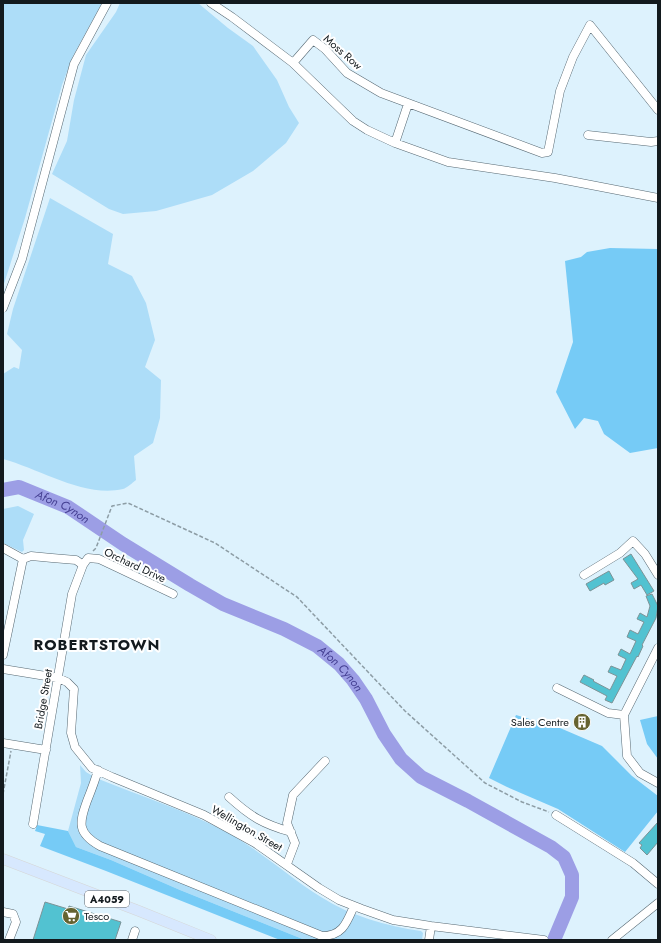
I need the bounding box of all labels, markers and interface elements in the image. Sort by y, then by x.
street label: Moss Row [320,31,366,74]
water label: Afon Cynon [32,485,93,528]
street label: Orchard Drive [102,544,169,586]
district label: ROBERTSTOWN [34,634,160,656]
water label: Afon Cynon [313,641,368,695]
street label: Bridge Street [30,667,56,730]
building icon: Sales Centre [572,712,592,732]
place label: Sales Centre [511,714,569,730]
street label: Wellington Street [209,801,286,855]
road number: A4059 [85,891,129,907]
supermarket icon: Tesco [61,906,81,926]
place label: Tesco [84,908,109,924]

